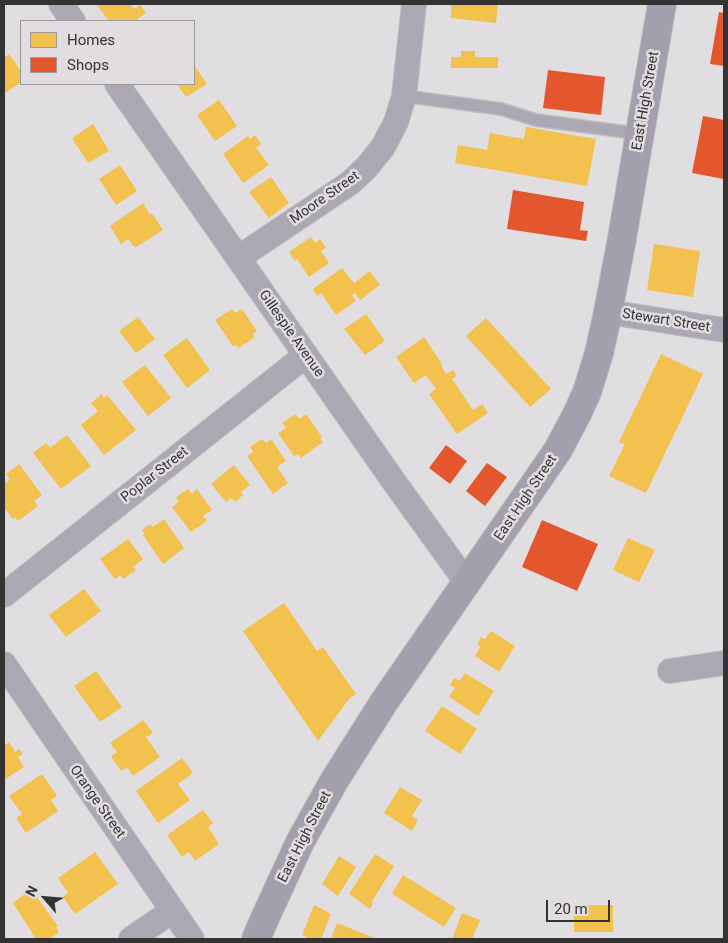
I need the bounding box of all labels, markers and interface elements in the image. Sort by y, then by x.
legend [20,20,195,85]
text: Homes [67,31,115,49]
street label: East High Street [629,50,663,152]
text: Shops [67,56,109,74]
street label: Moore Street [287,168,363,228]
street label: Gillespie Avenue [255,287,327,381]
street label: Stewart Street [621,306,711,336]
street label: Poplar Street [118,444,192,506]
street label: East High Street [491,452,561,544]
street label: Orange Street [66,762,128,842]
street label: East High Street [275,789,335,885]
north arrow [20,873,70,923]
text: N [22,883,41,899]
scale bar [548,890,612,922]
text: 20 m [554,900,588,918]

